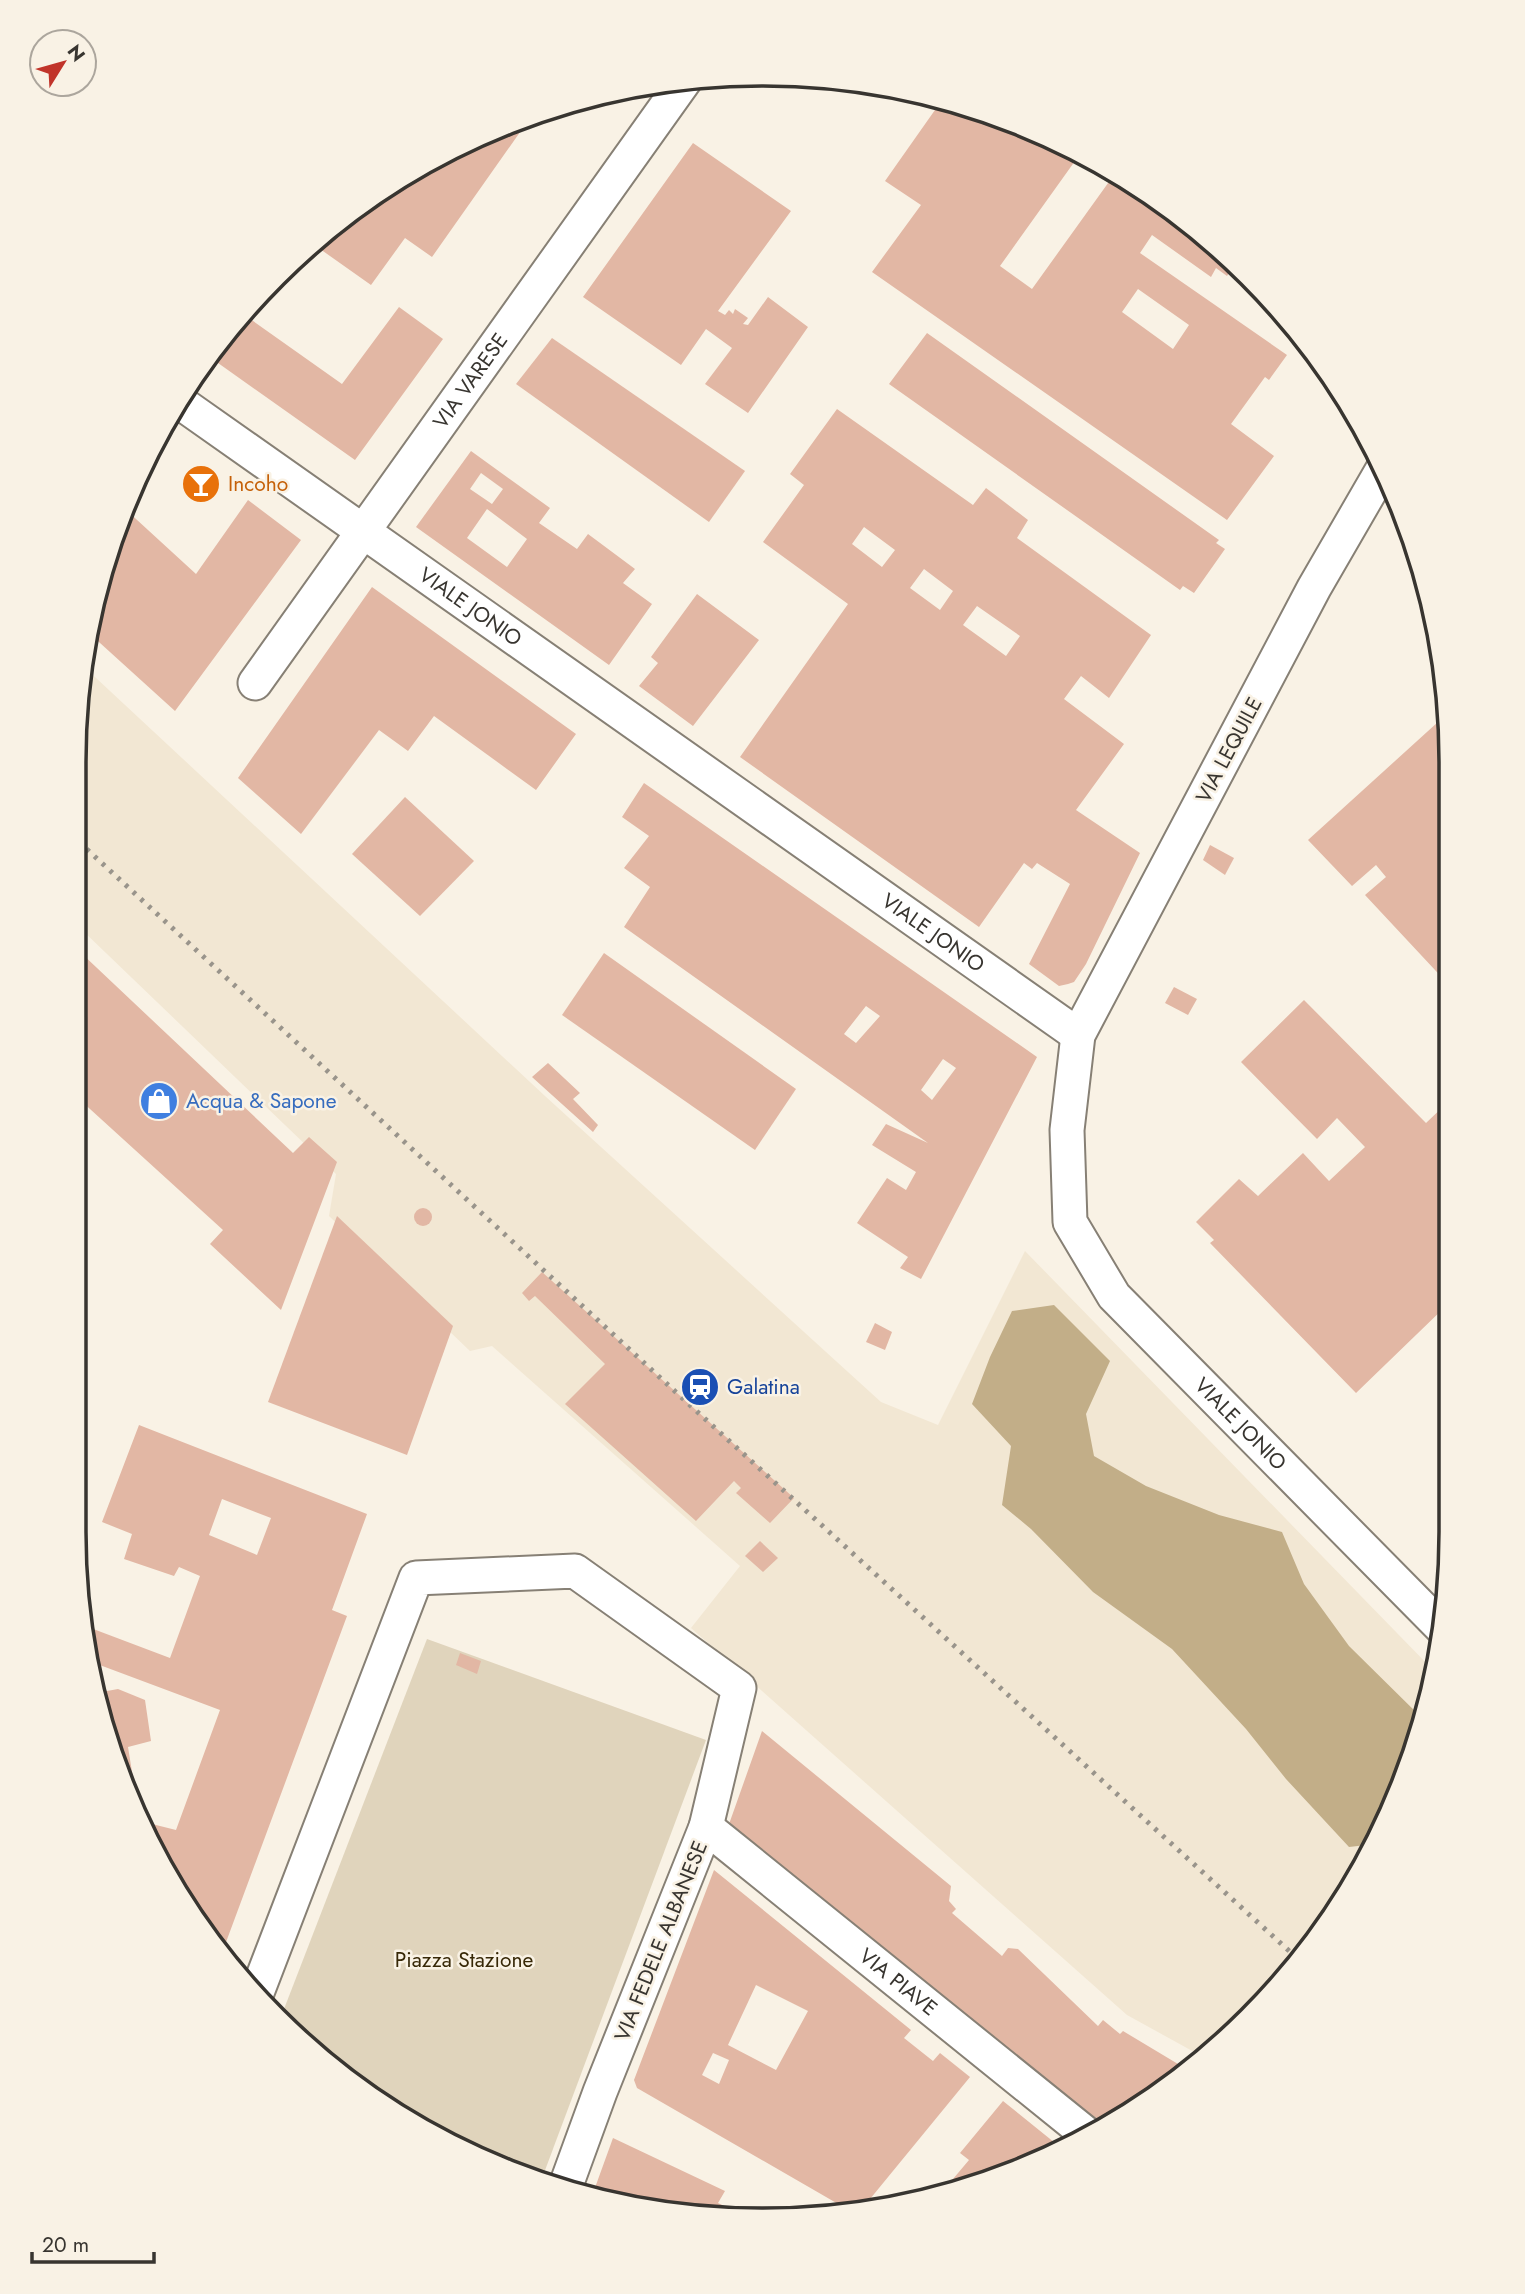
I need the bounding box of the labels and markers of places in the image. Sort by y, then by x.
bar icon: Incoho [180,463,222,505]
place label: Incoho [228,469,288,499]
shop icon: Acqua & Sapone [138,1080,180,1122]
place label: Acqua & Sapone [186,1086,337,1116]
station icon: Galatina [679,1366,721,1408]
place label: Galatina [727,1372,800,1402]

